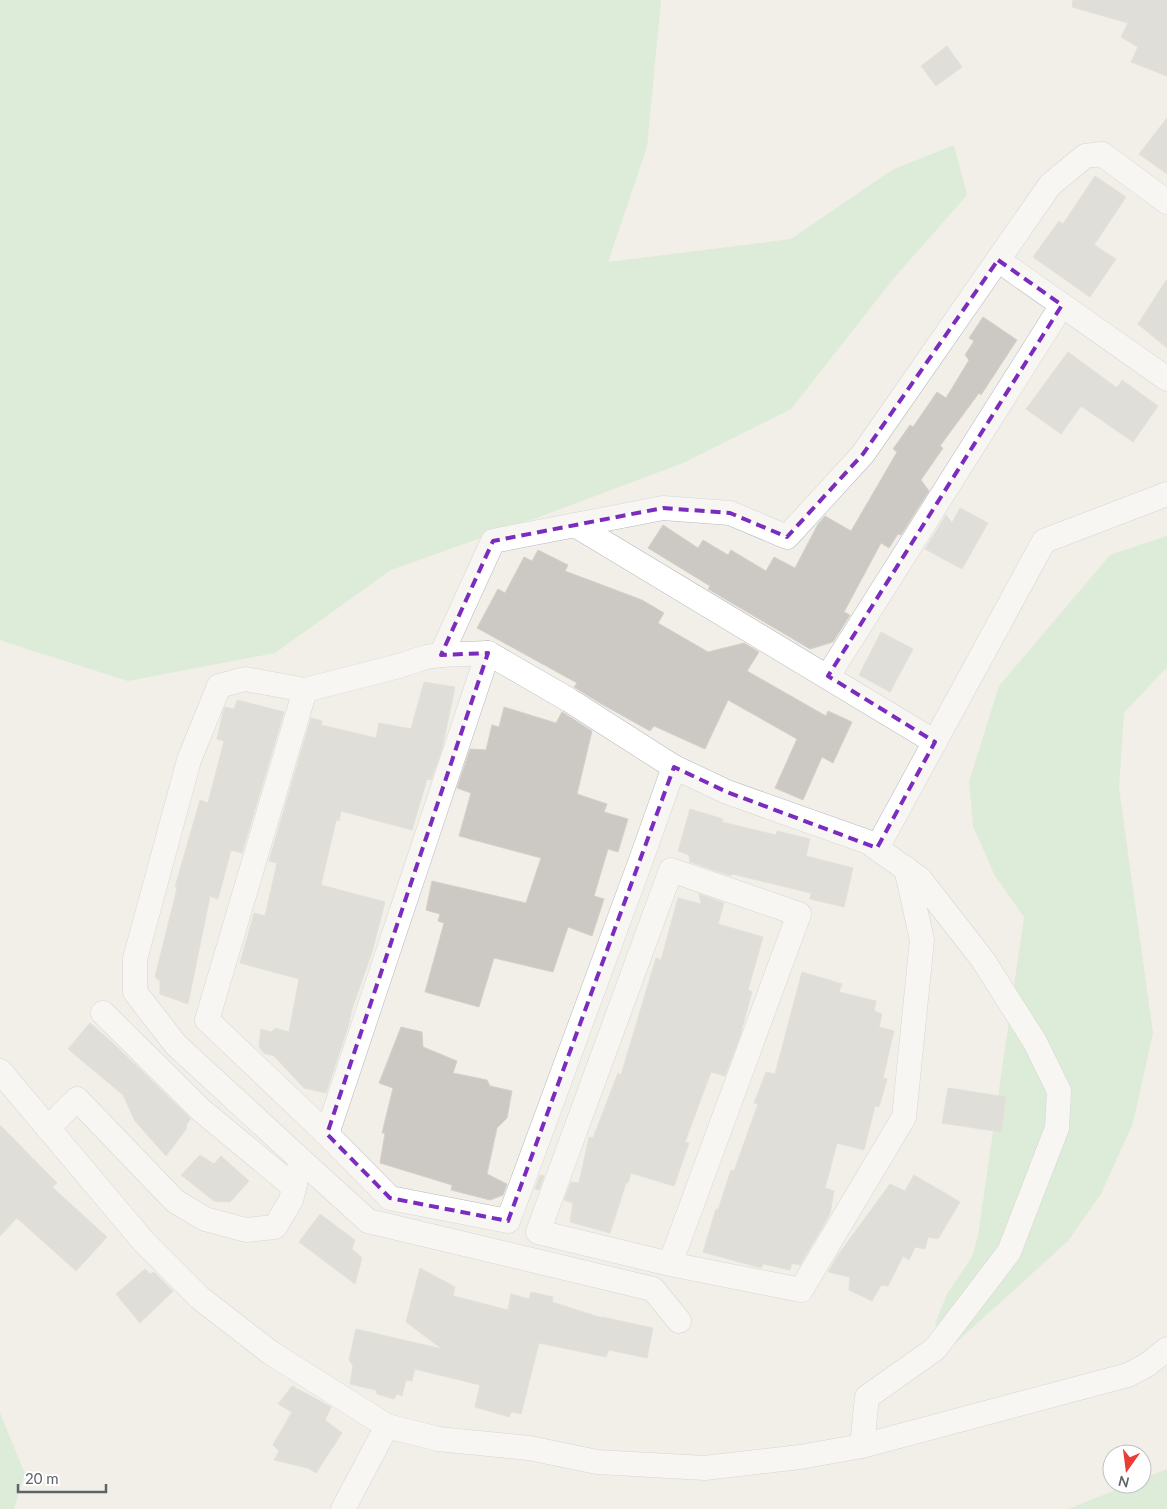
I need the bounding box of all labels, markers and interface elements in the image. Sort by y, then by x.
north arrow [1102,1444,1152,1494]
scale bar [18,1462,105,1494]
text: 20 m [25,1469,59,1487]
text: N [1116,1473,1131,1492]

